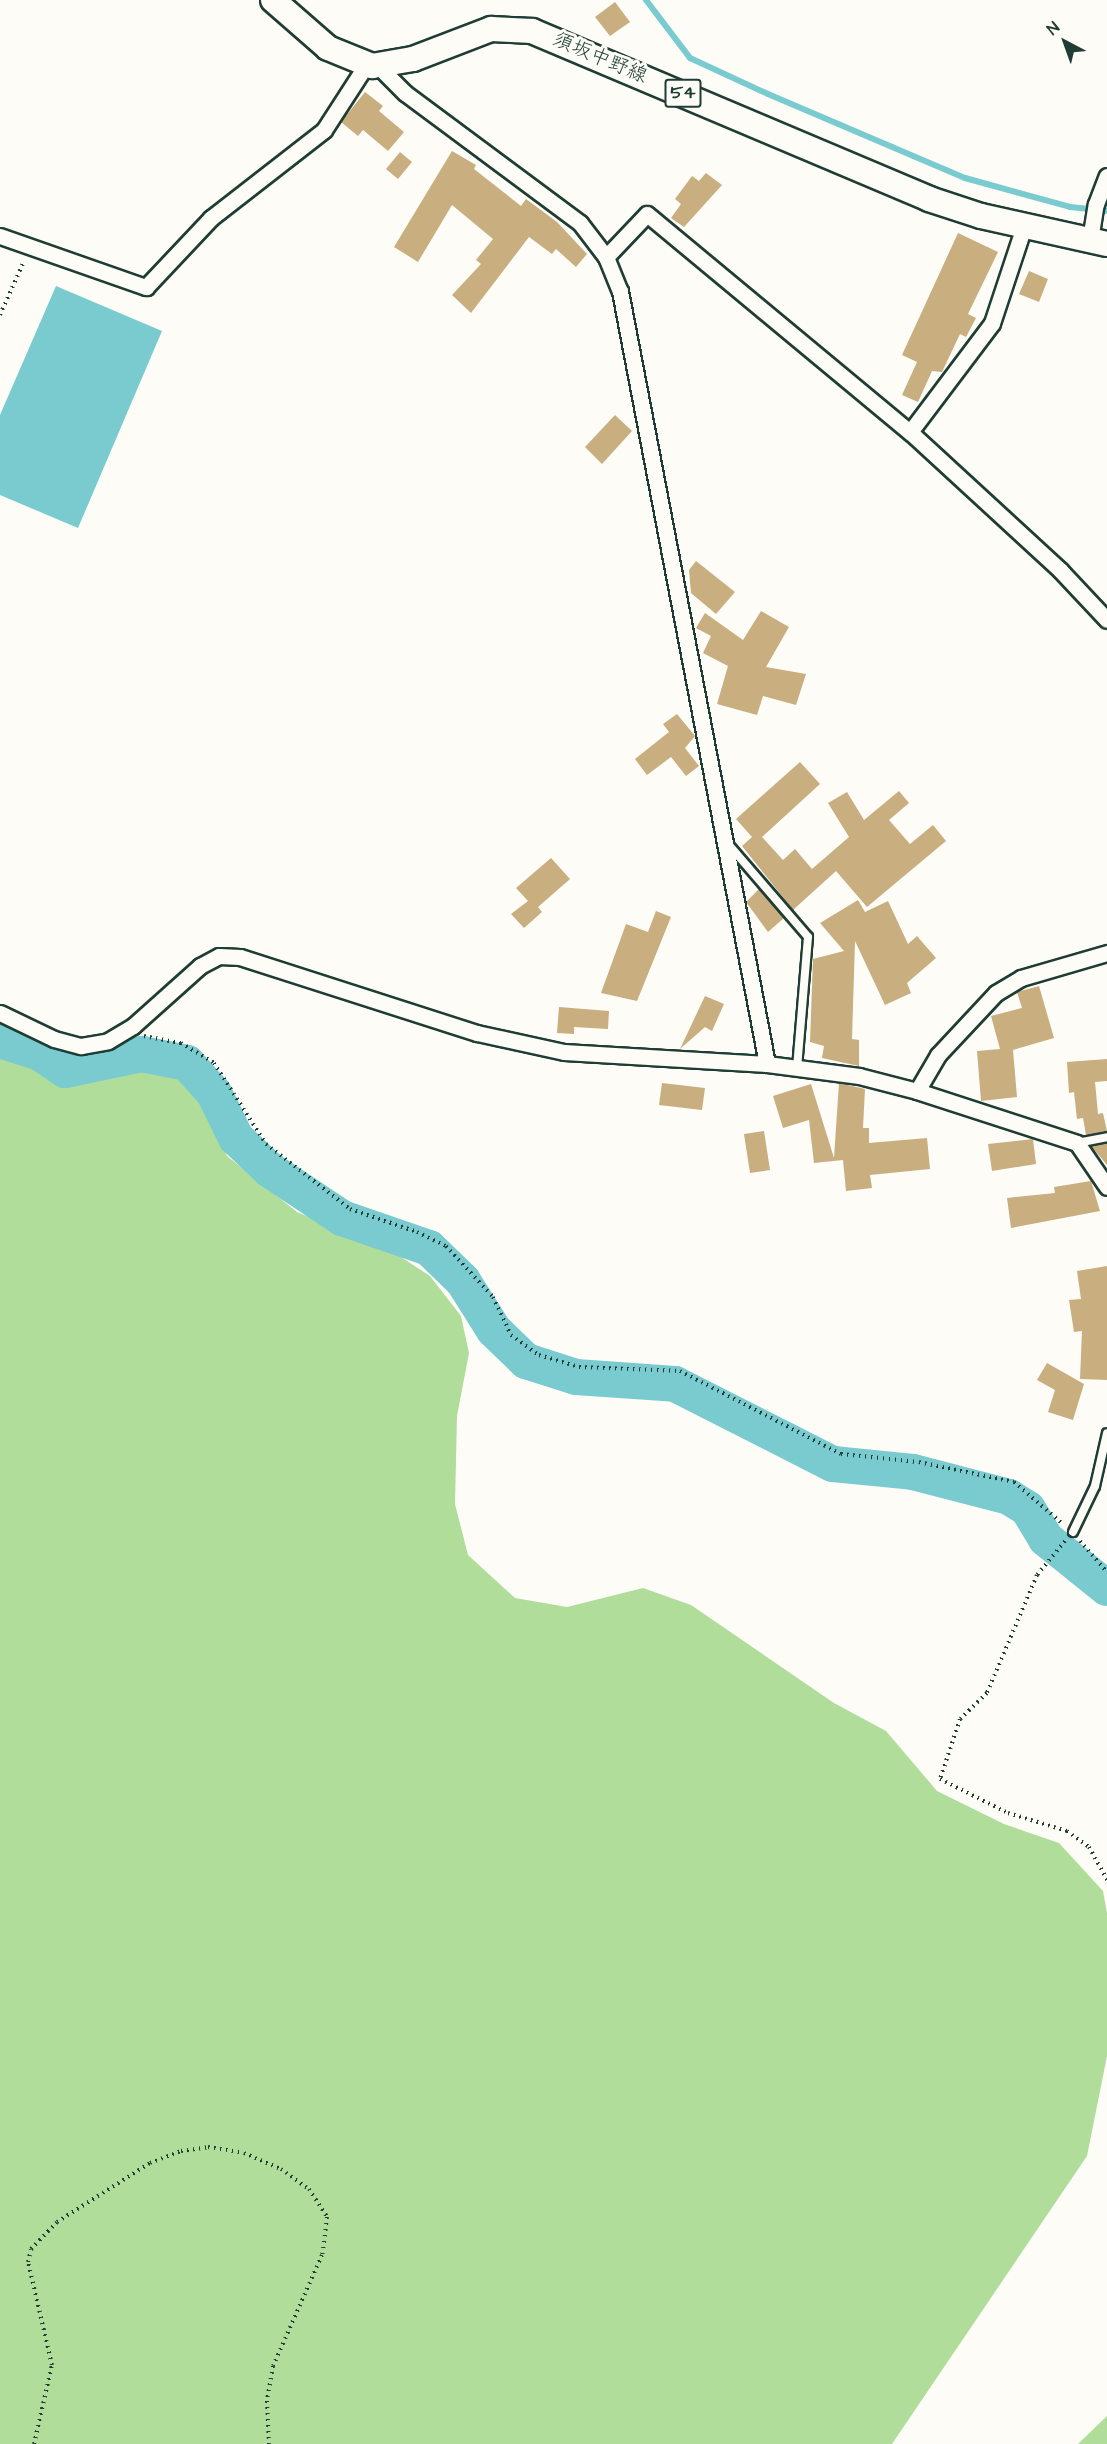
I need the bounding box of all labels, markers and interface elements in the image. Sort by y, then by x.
north arrow [1035,12,1095,72]
text: N [1042,17,1064,40]
street label: 須坂中野線 [549,27,651,89]
road number: 54 [664,78,702,108]

